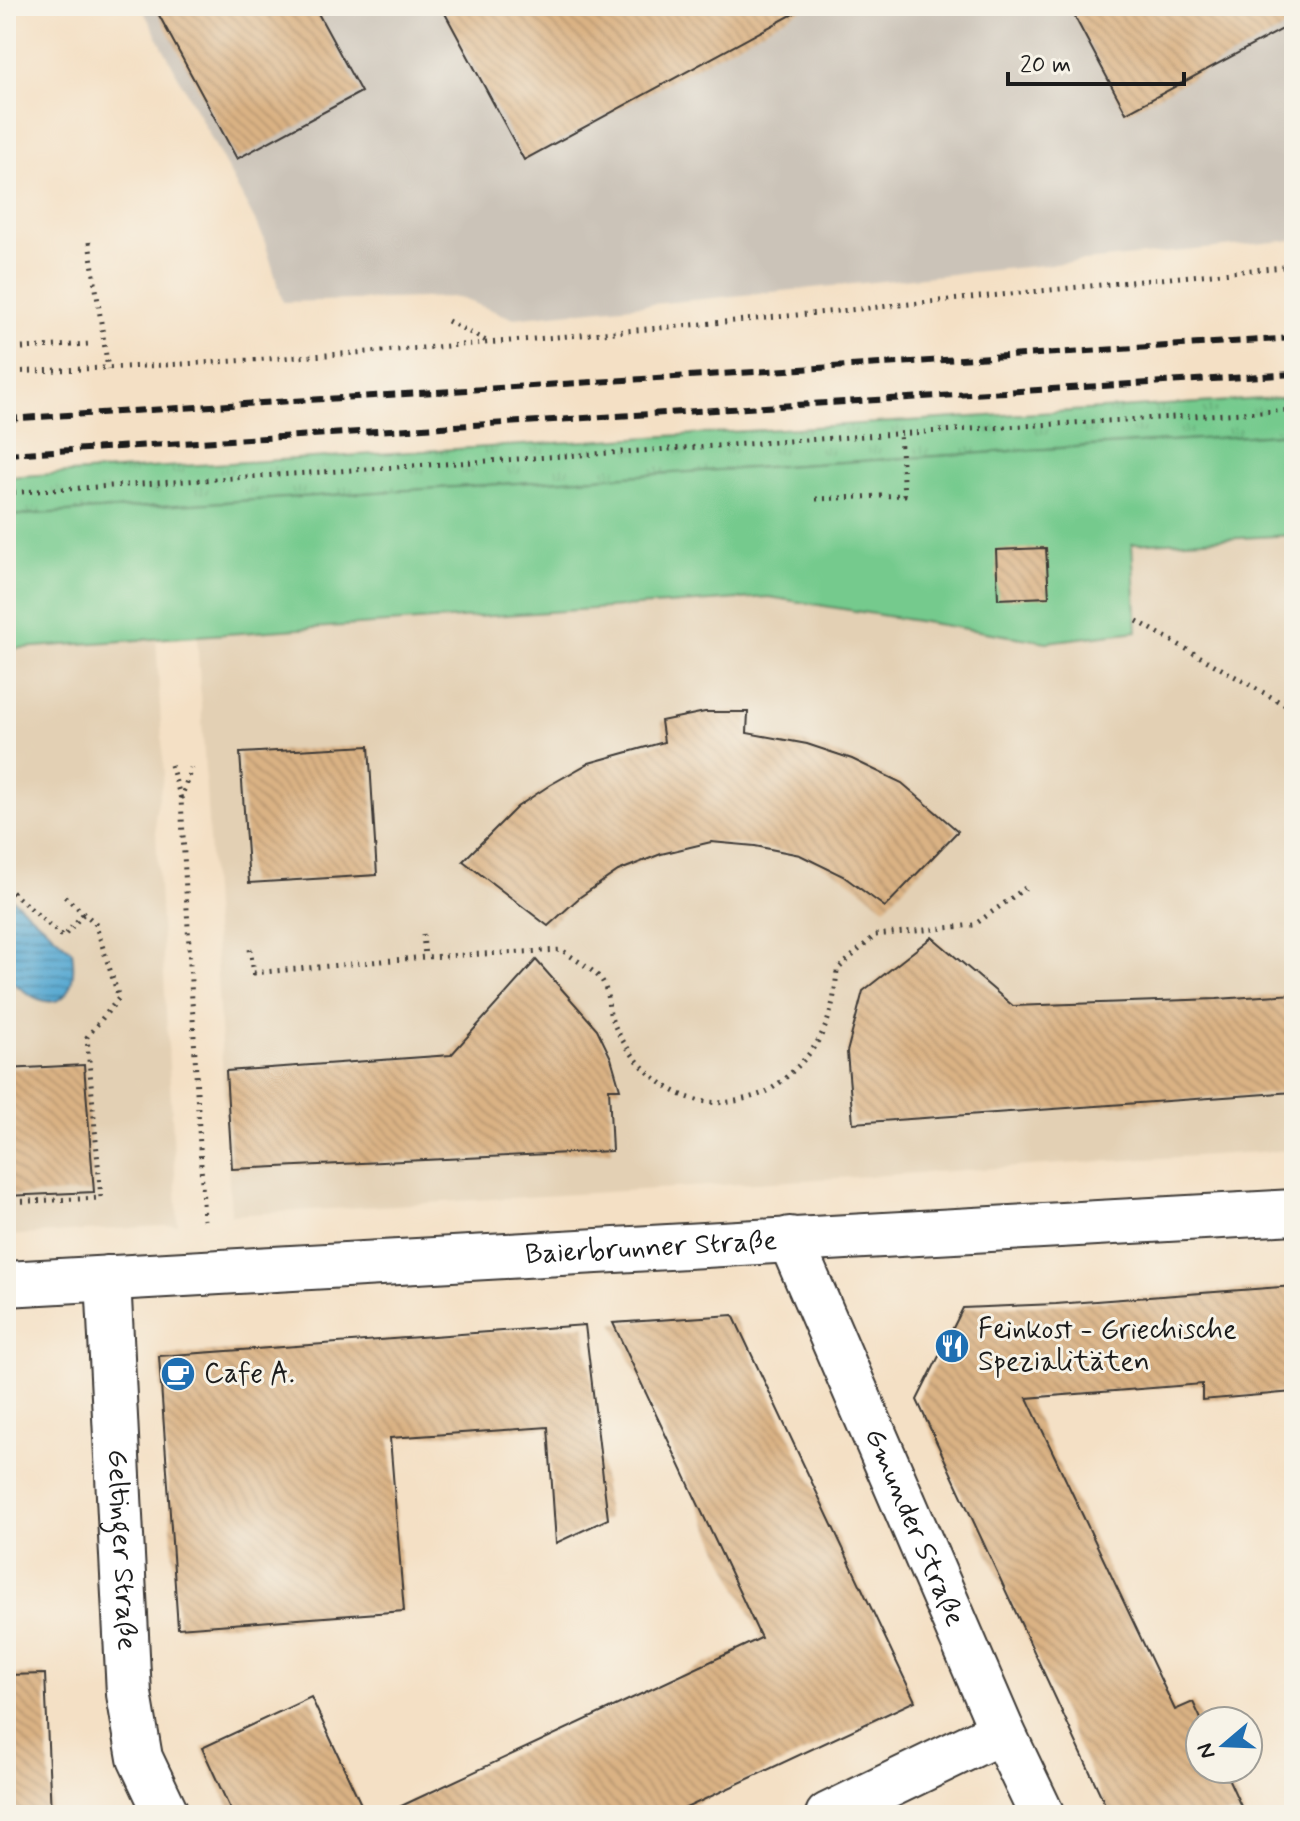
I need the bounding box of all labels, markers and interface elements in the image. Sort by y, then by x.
scale bar [1008,36,1184,86]
text: 20 m [1020,50,1071,81]
street label: Baierbrunner Straße [524,1222,778,1273]
place label: Feinkost - Griechische Spezialitäten [978,1312,1237,1381]
restaurant icon: Feinkost - Griechische Spezialitäten [933,1327,971,1365]
cafe icon: Cafe A. [159,1355,197,1393]
place label: Cafe A. [204,1356,295,1393]
street label: Gmunder Straße [855,1423,973,1632]
street label: Geltinger Straße [98,1448,145,1651]
north arrow [1184,1705,1264,1785]
text: N [1191,1739,1223,1762]

